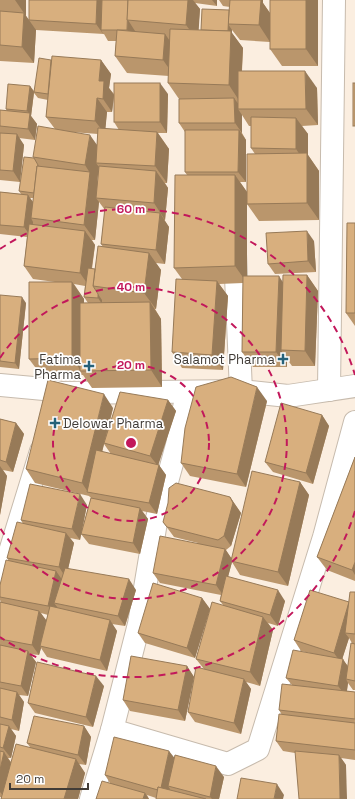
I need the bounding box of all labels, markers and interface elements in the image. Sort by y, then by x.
text: 60 m [117,201,145,217]
text: 40 m [117,279,145,295]
place label: Fatima Pharma [34,351,82,383]
place label: Salamot Pharma [174,351,276,368]
marker: Salamot Pharma [278,354,288,364]
text: 20 m [117,357,145,373]
marker: Fatima Pharma [84,361,94,371]
place label: Delowar Pharma [63,415,164,432]
marker: Delowar Pharma [50,418,60,428]
centre of rings [124,436,138,450]
scale bar [10,765,88,791]
text: 20 m [16,771,44,787]

